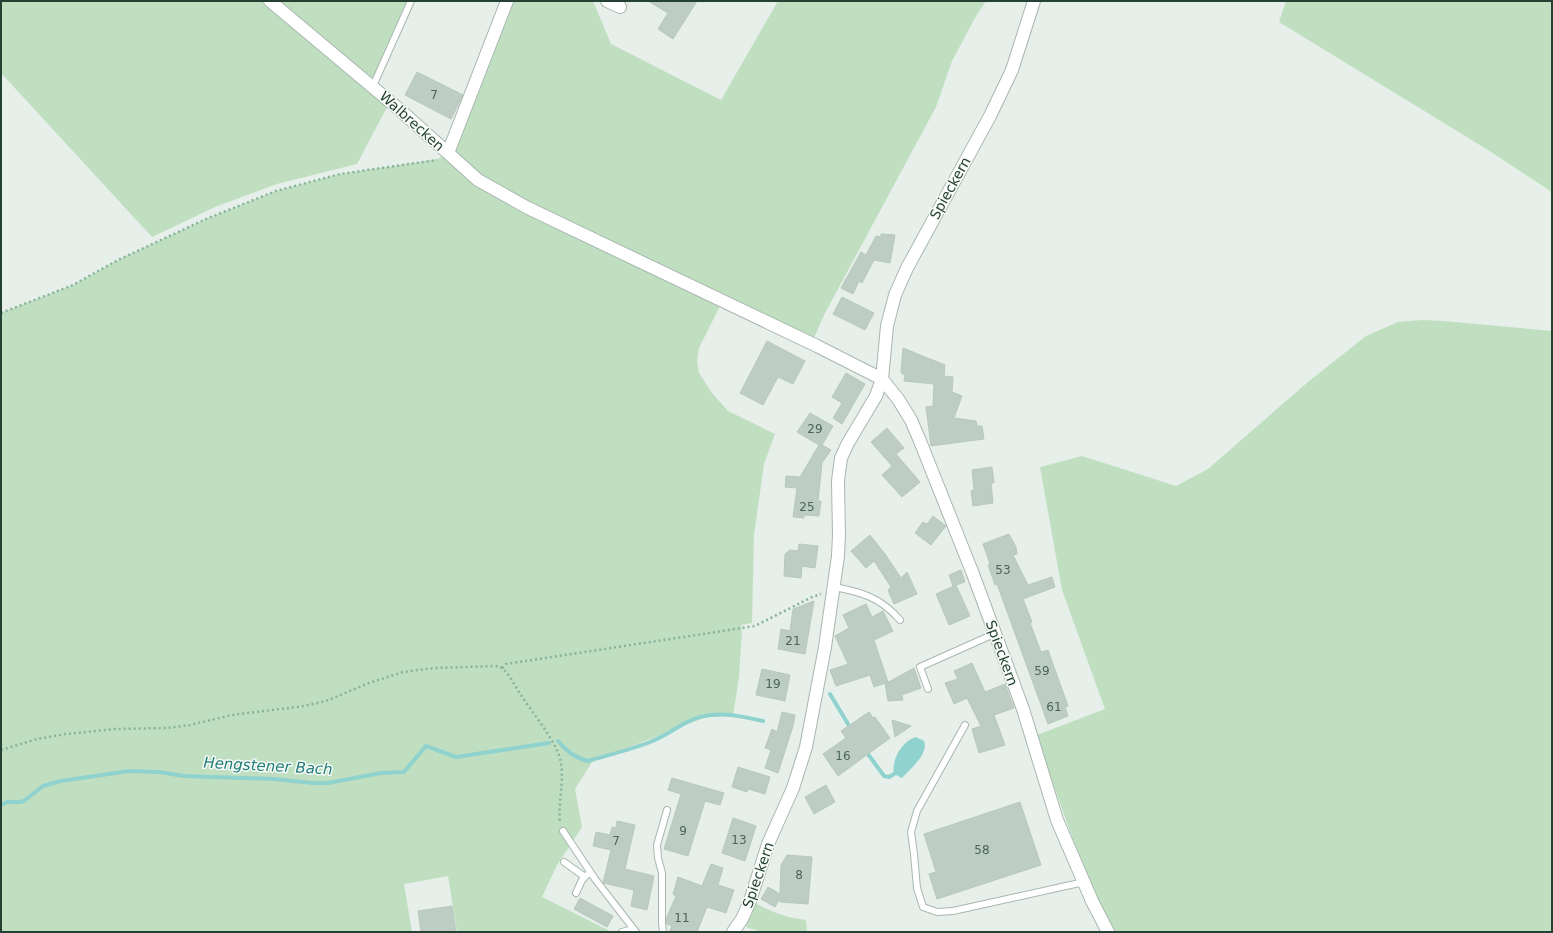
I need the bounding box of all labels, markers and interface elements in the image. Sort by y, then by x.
street label: Walbrecken [376,88,448,154]
house number: 7 [430,88,438,102]
street label: Spieckern [926,154,974,222]
house number: 29 [807,422,823,436]
house number: 25 [799,500,815,514]
house number: 53 [995,563,1011,577]
street label: Spieckern [983,618,1021,688]
house number: 21 [785,634,801,648]
house number: 59 [1034,664,1050,678]
house number: 19 [765,677,781,691]
house number: 61 [1046,700,1062,714]
house number: 16 [835,749,851,763]
water label: Hengstener Bach [203,754,333,778]
house number: 9 [679,824,687,838]
house number: 13 [731,833,747,847]
house number: 7 [612,834,620,848]
street label: Spieckern [739,840,777,910]
house number: 58 [974,843,990,857]
house number: 8 [795,868,803,882]
house number: 11 [674,911,690,925]

